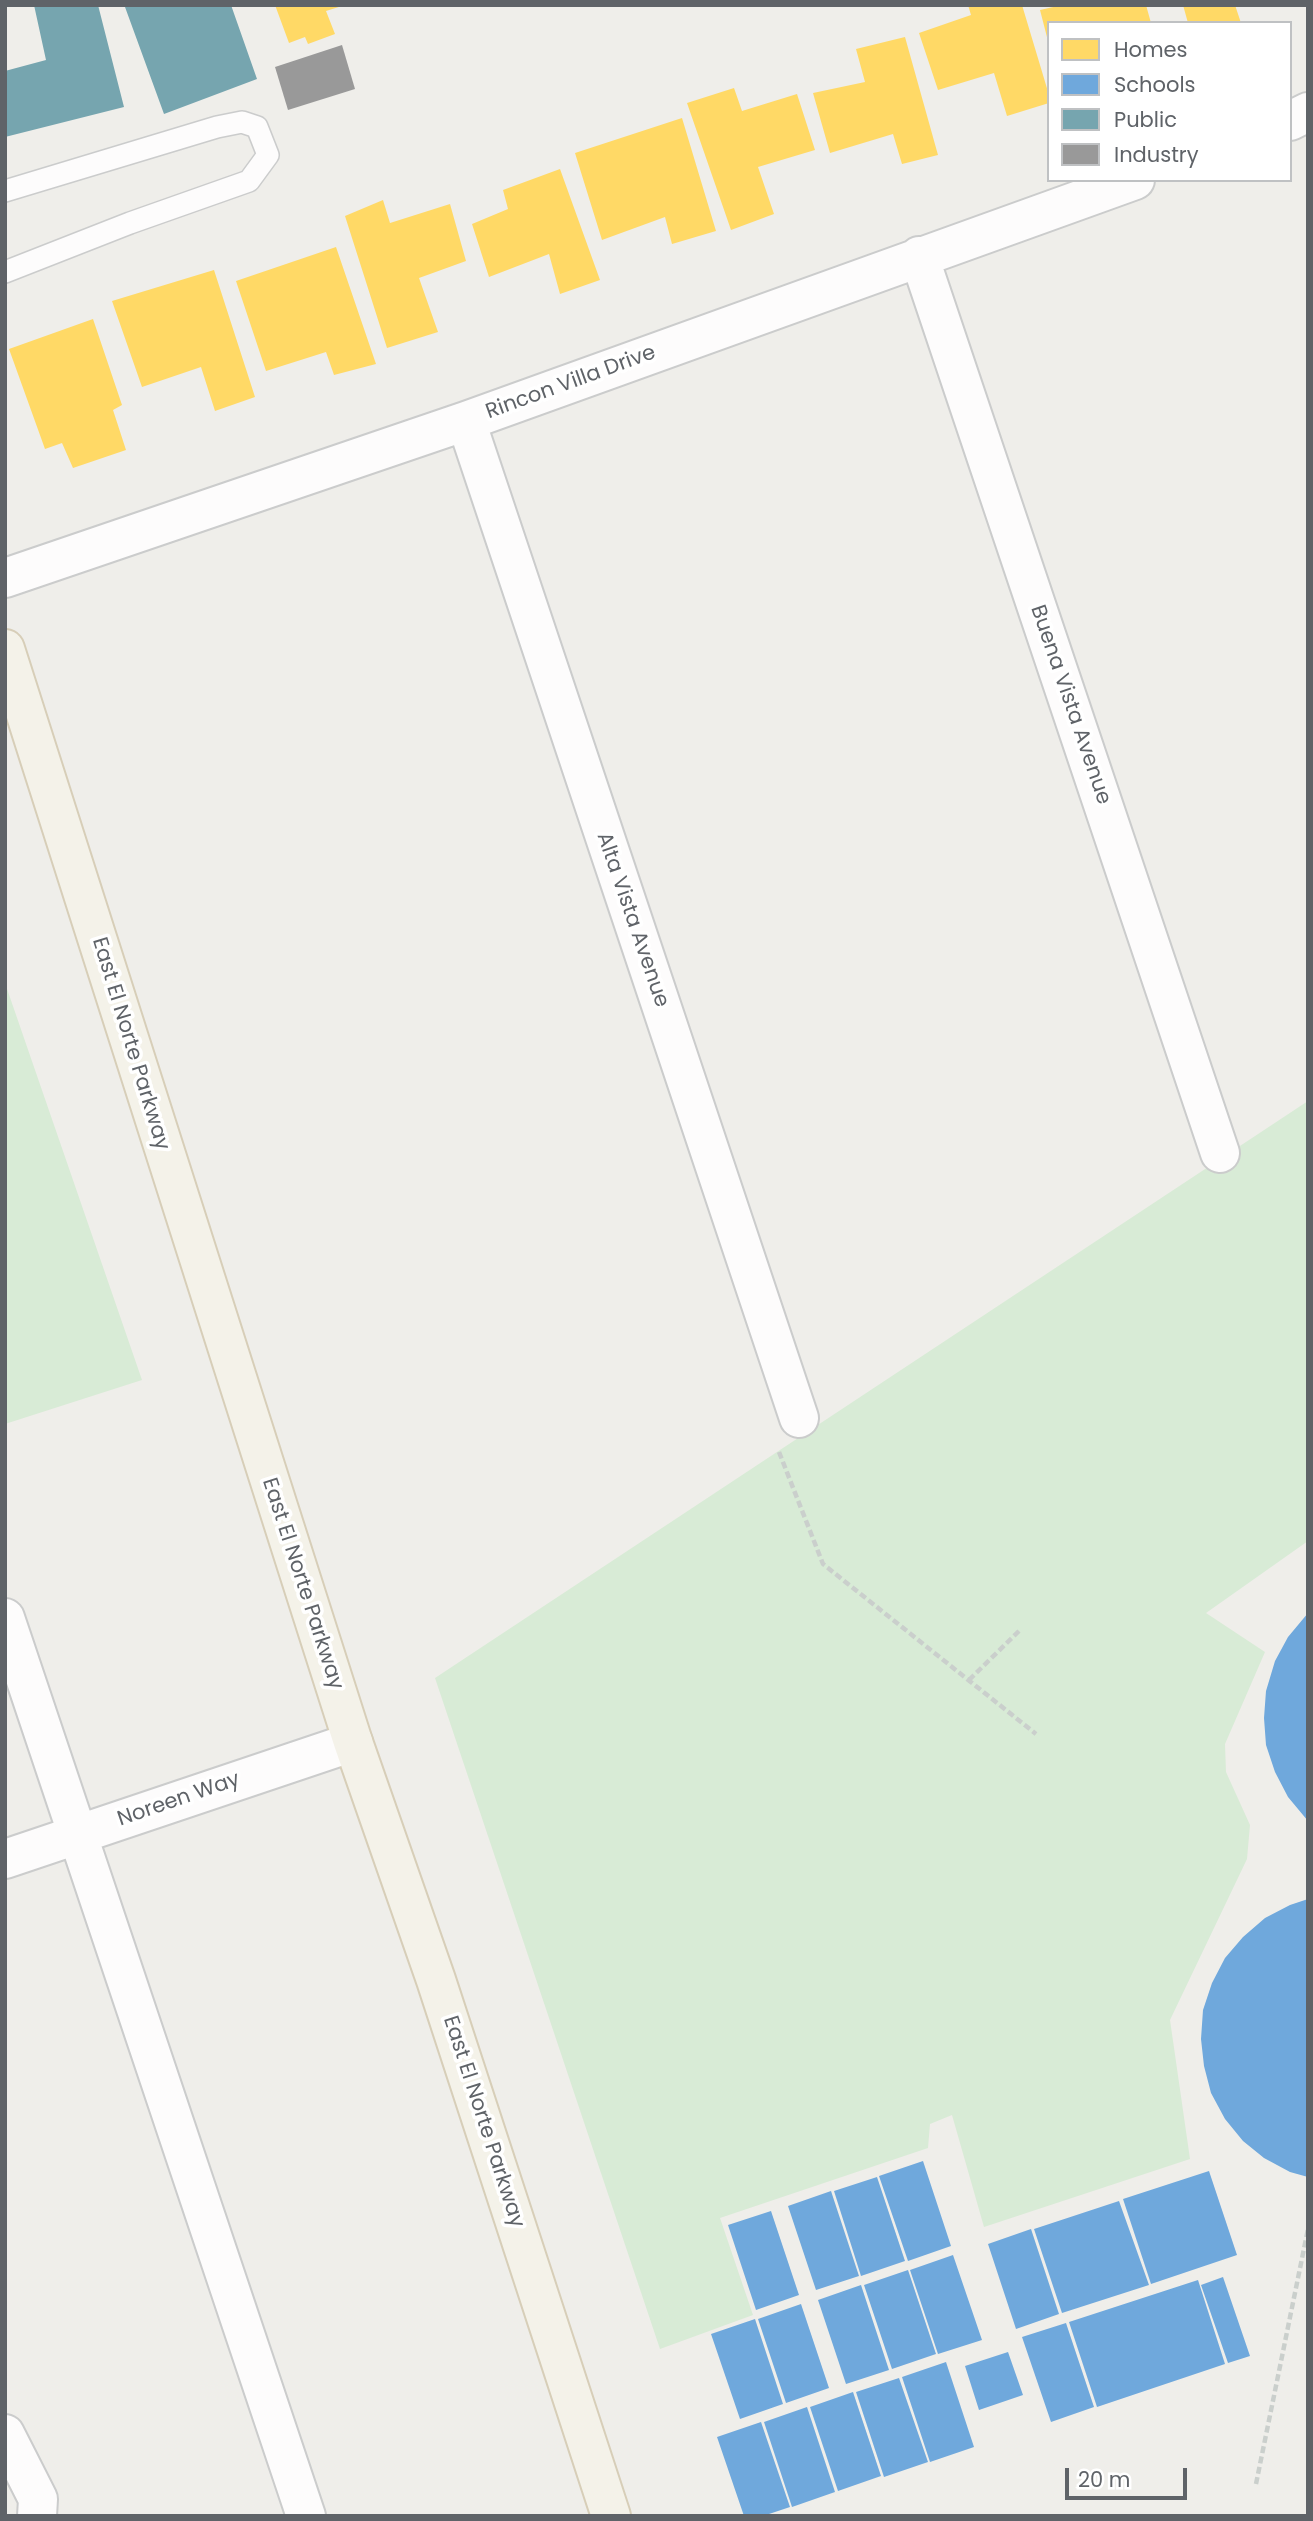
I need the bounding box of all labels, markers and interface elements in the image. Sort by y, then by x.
legend [1047,21,1292,182]
text: Homes [1114,35,1188,64]
text: Schools [1114,70,1196,99]
text: Public [1114,105,1177,134]
text: Industry [1114,140,1199,169]
street label: Rincon Villa Drive [483,341,659,425]
street label: Buena Vista Avenue [1024,602,1116,808]
street label: Alta Vista Avenue [590,829,674,1011]
street label: East El Norte Parkway [86,935,174,1153]
street label: East El Norte Parkway [256,1475,348,1693]
street label: Noreen Way [115,1767,243,1833]
street label: East El Norte Parkway [437,2013,529,2231]
scale bar [1068,2454,1190,2498]
text: 20 m [1078,2465,1131,2494]

